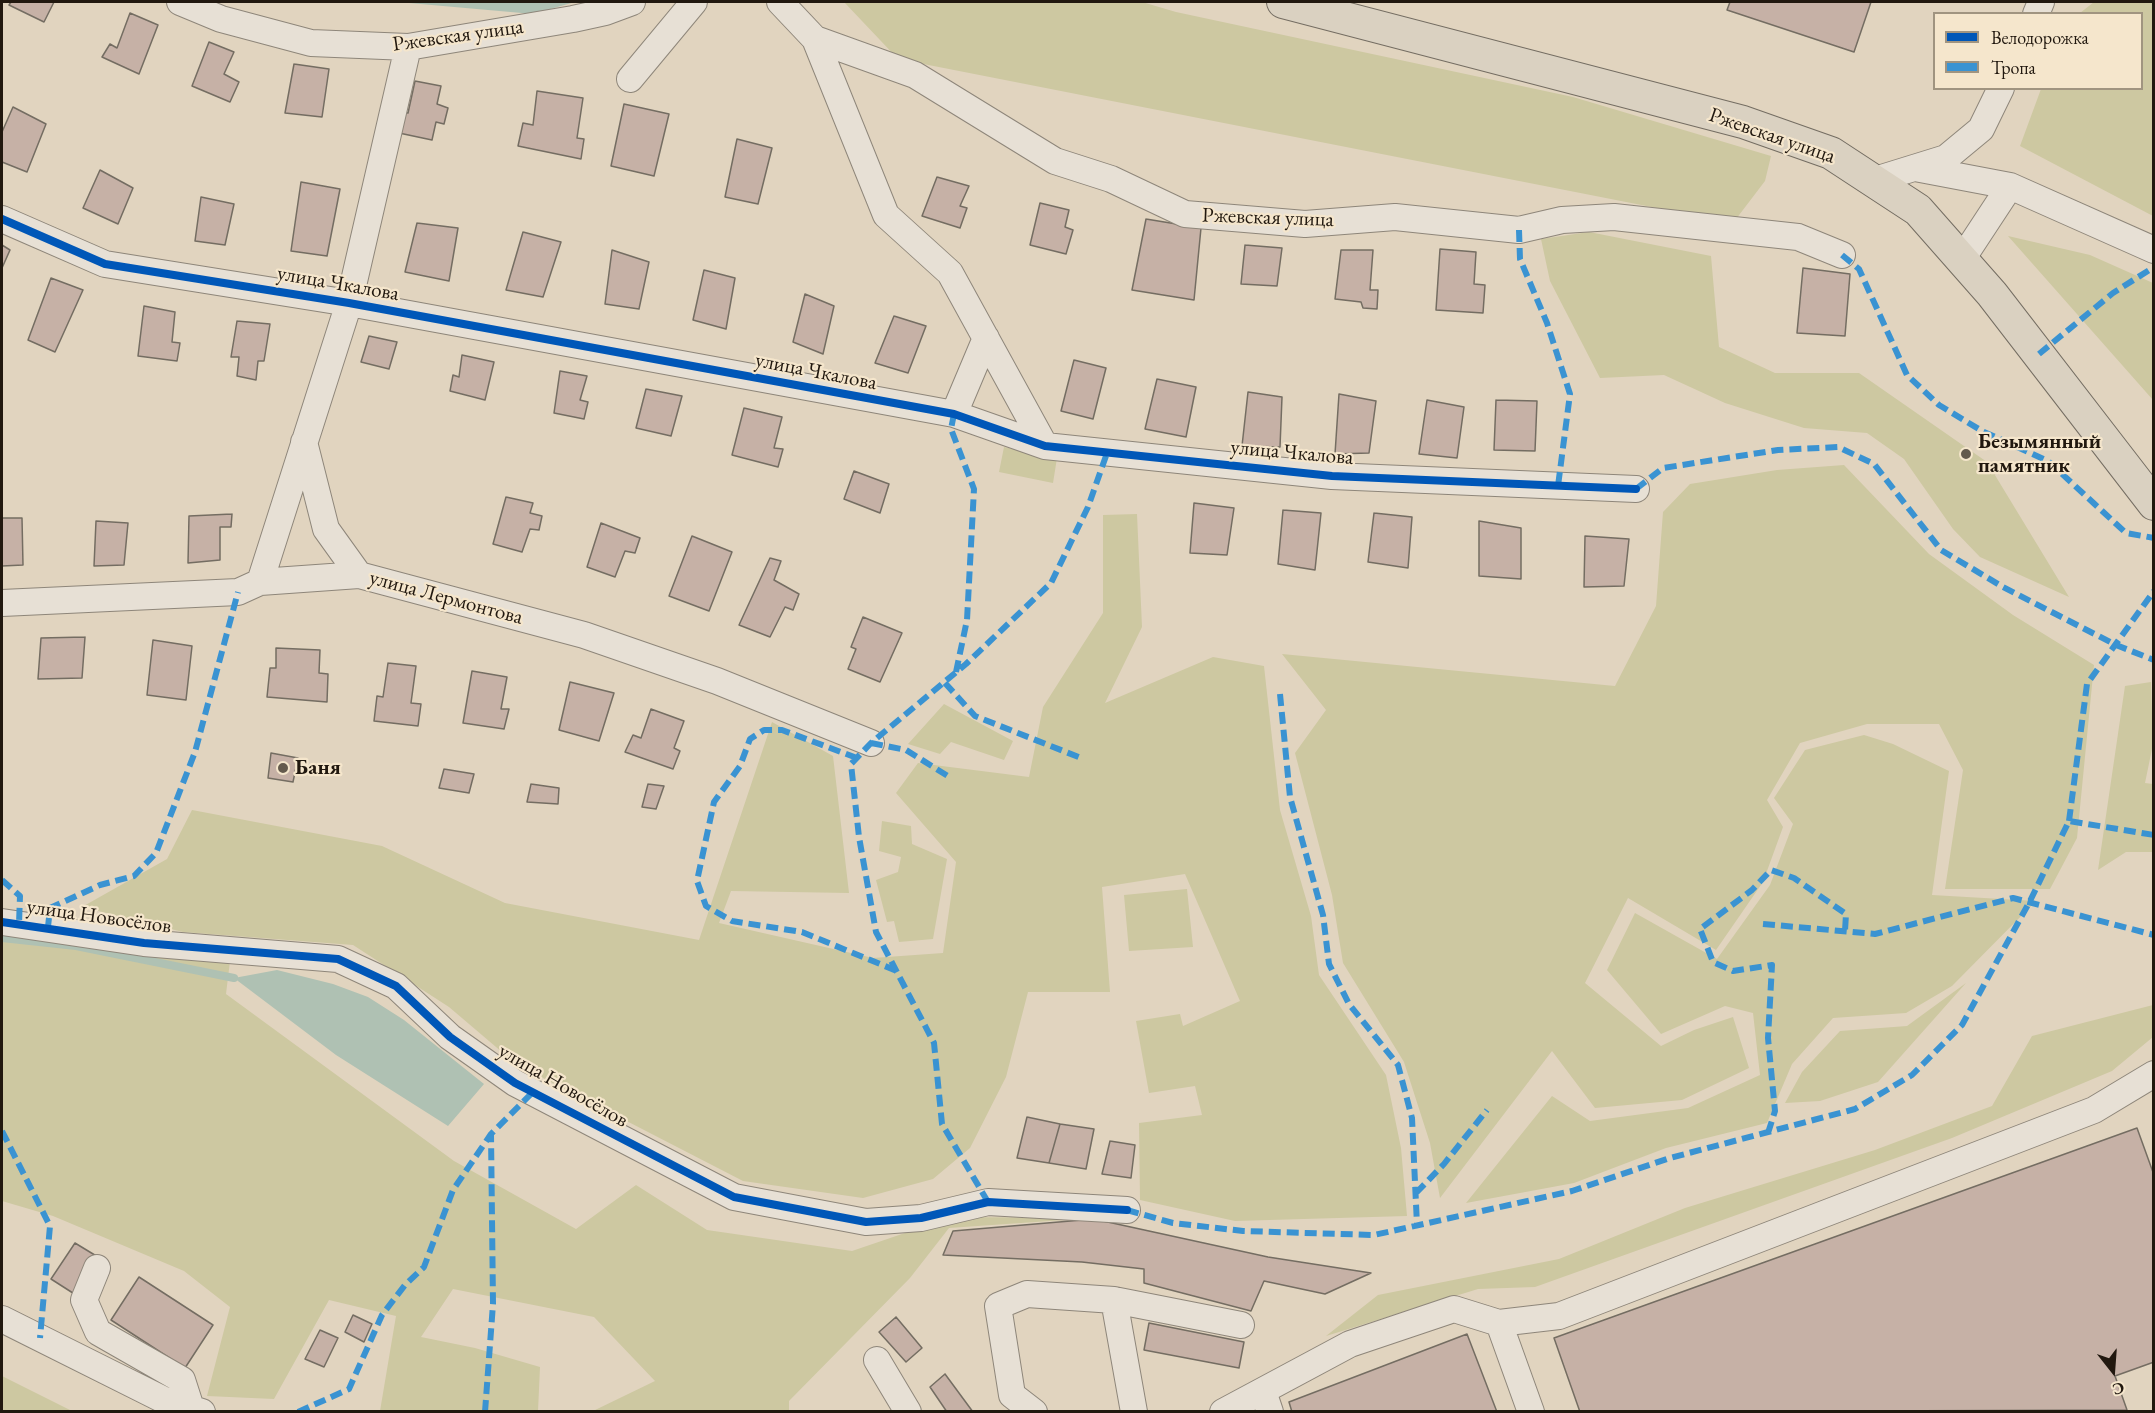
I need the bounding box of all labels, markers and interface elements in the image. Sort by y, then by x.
legend [1933,12,2143,90]
street label: Ржевская улица [391,14,525,58]
text: Велодорожка [1991,26,2089,49]
text: Тропа [1991,56,2036,79]
street label: Ржевская улица [1706,103,1838,169]
street label: Ржевская улица [1202,203,1334,233]
street label: улица Чкалова [275,261,401,307]
street label: улица Чкалова [753,348,879,396]
place label: Безымянный памятник [1978,429,2101,479]
street label: улица Чкалова [1229,435,1355,471]
marker: Безымянный памятник [1959,447,1973,461]
street label: улица Лермонтова [367,565,525,631]
place label: Баня [295,755,341,781]
marker: Баня [276,761,290,775]
street label: улица Новосёлов [25,894,173,940]
street label: улица Новосёлов [494,1039,632,1133]
north arrow [2083,1341,2143,1401]
text: С [2110,1377,2127,1400]

